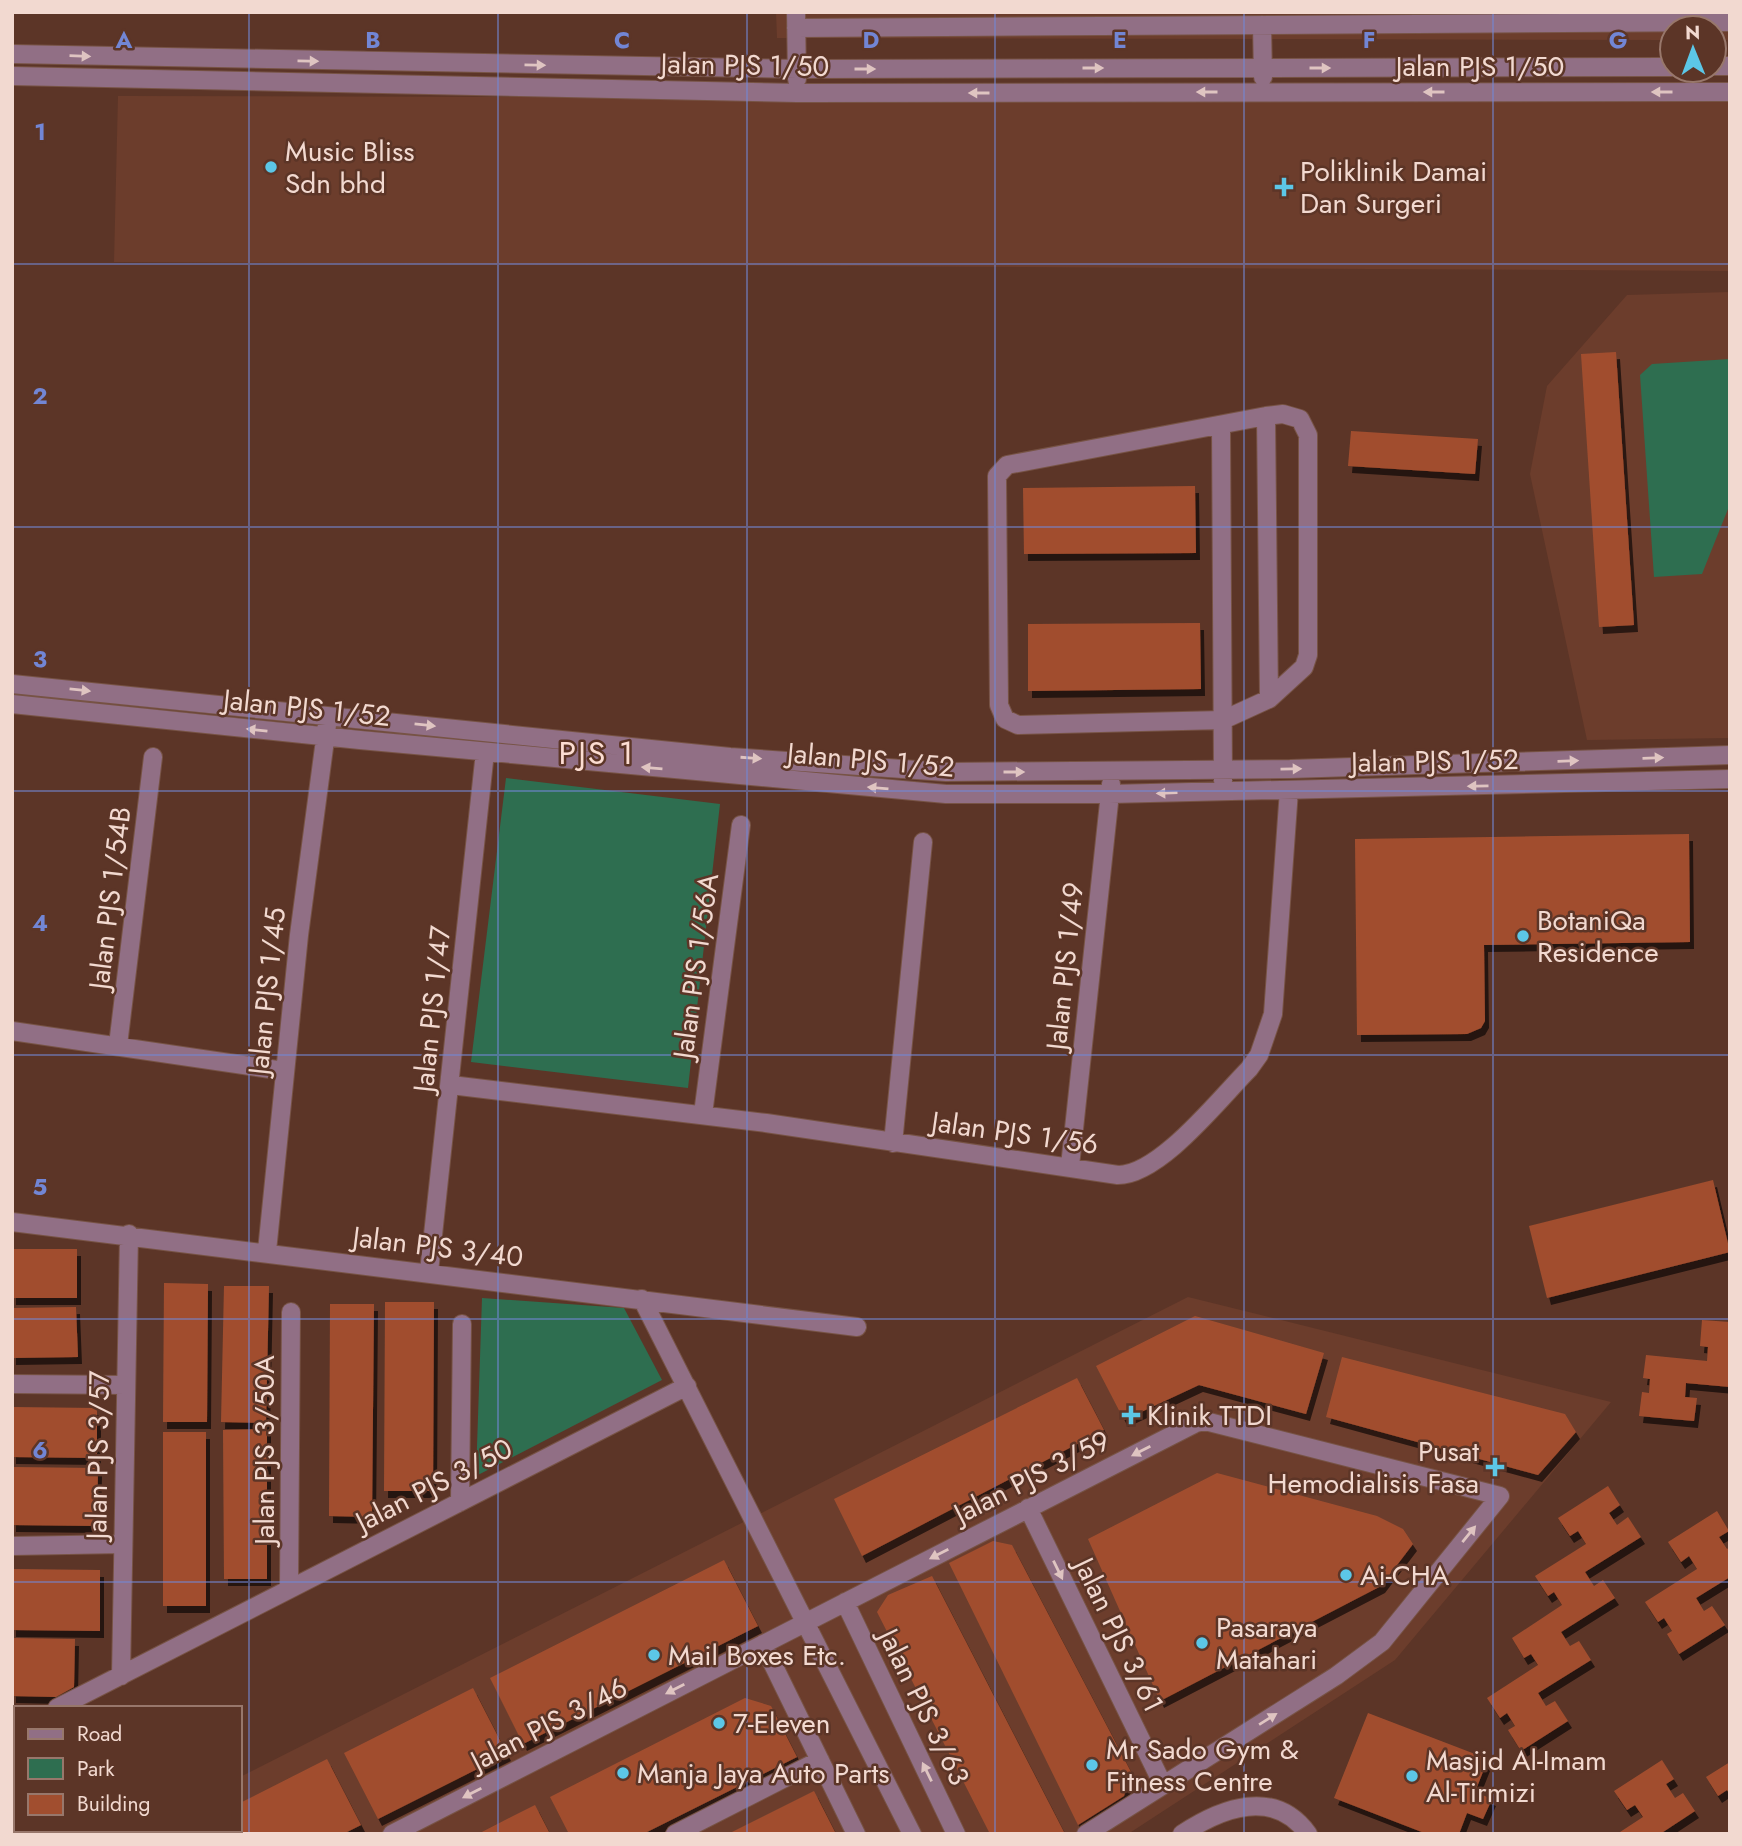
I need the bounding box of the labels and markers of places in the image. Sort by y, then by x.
place label: Music Bliss Sdn bhd [285,131,415,204]
place label: Poliklinik Damai Dan Surgeri [1300,151,1487,224]
marker: Music Bliss Sdn bhd [263,159,279,175]
marker: Poliklinik Damai Dan Surgeri [1274,177,1294,197]
place label: BotaniQa Residence [1537,900,1659,973]
marker: BotaniQa Residence [1515,928,1531,944]
place label: Klinik TTDI [1147,1395,1272,1436]
marker: Klinik TTDI [1121,1405,1141,1425]
place label: Pusat Hemodialisis Fasa [1267,1431,1479,1504]
marker: Pusat Hemodialisis Fasa [1485,1457,1505,1477]
place label: Ai-CHA [1360,1555,1450,1596]
marker: Ai-CHA [1338,1567,1354,1583]
place label: Pasaraya Matahari [1216,1607,1317,1680]
place label: Mail Boxes Etc. [668,1635,846,1676]
marker: Pasaraya Matahari [1194,1635,1210,1651]
marker: Mail Boxes Etc. [646,1647,662,1663]
place label: 7-Eleven [733,1703,830,1744]
marker: 7-Eleven [711,1715,727,1731]
place label: Mr Sado Gym & Fitness Centre [1106,1729,1299,1802]
place label: Masjid Al-Imam Al-Tirmizi [1426,1740,1607,1813]
place label: Manja Jaya Auto Parts [637,1753,890,1794]
marker: Mr Sado Gym & Fitness Centre [1084,1757,1100,1773]
marker: Manja Jaya Auto Parts [615,1765,631,1781]
marker: Masjid Al-Imam Al-Tirmizi [1404,1768,1420,1784]

